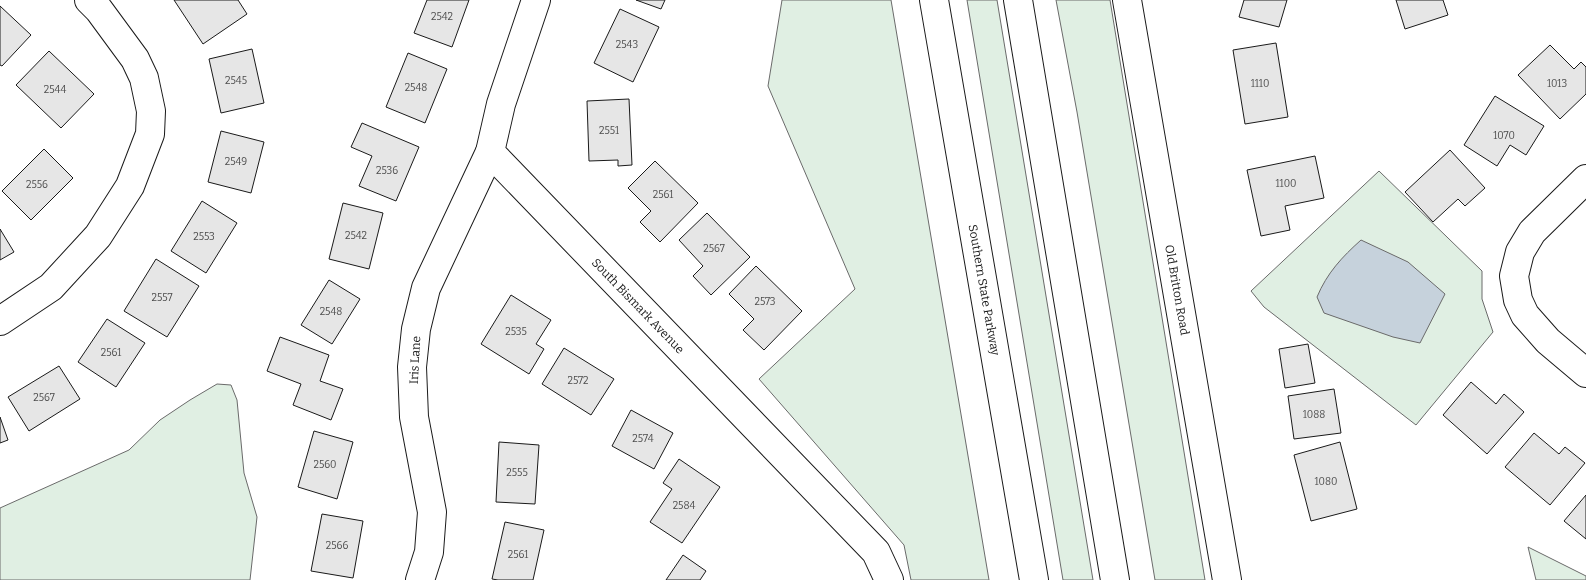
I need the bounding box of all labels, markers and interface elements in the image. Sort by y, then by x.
house number: 2542 [431,11,453,23]
house number: 2543 [616,39,638,51]
house number: 2545 [225,75,247,87]
house number: 1110 [1251,78,1269,90]
house number: 1013 [1547,78,1567,90]
house number: 2548 [405,82,427,94]
house number: 2544 [44,84,66,96]
house number: 2551 [599,125,619,137]
house number: 1070 [1493,130,1515,142]
house number: 2549 [225,156,247,168]
house number: 2536 [376,165,398,177]
house number: 1100 [1276,178,1296,190]
house number: 2556 [26,179,48,191]
house number: 2561 [653,189,673,201]
street label: Southern State Parkway [966,223,1003,357]
house number: 2542 [345,230,367,242]
house number: 2553 [193,231,215,243]
house number: 2567 [703,243,725,255]
street label: Old Britton Road [1162,244,1192,336]
street label: South Bismark Avenue [589,256,687,356]
house number: 2557 [152,292,172,304]
house number: 2573 [754,296,776,308]
house number: 2548 [320,306,342,318]
house number: 2535 [505,326,527,338]
street label: Iris Lane [407,336,423,384]
house number: 2561 [101,347,121,359]
house number: 2572 [568,375,588,387]
house number: 2567 [33,392,55,404]
house number: 1088 [1303,409,1325,421]
house number: 2574 [632,433,654,445]
house number: 2560 [313,459,337,471]
house number: 2555 [506,467,528,479]
house number: 1080 [1315,476,1337,488]
house number: 2584 [673,500,695,512]
house number: 2566 [326,540,348,552]
house number: 2561 [508,549,528,561]

